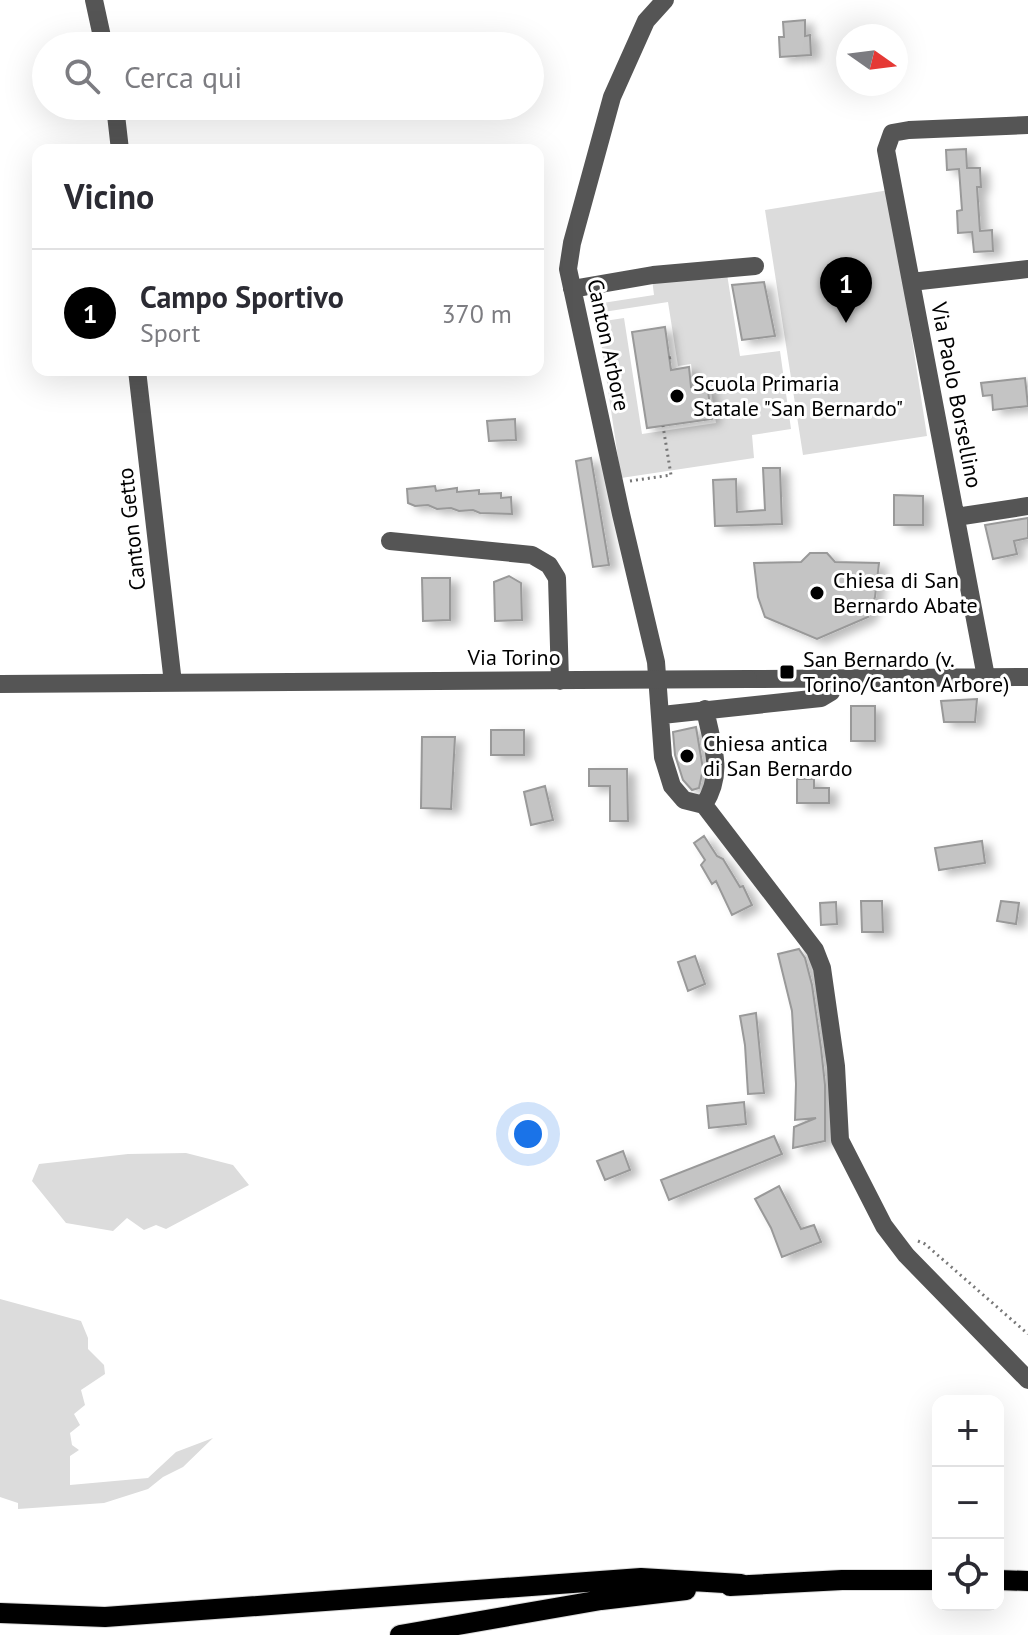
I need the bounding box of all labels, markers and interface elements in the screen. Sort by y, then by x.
north arrow [836,24,908,96]
search box [32,32,544,120]
icon: search [60,54,104,98]
text: Cerca qui [124,57,242,96]
text: Vicino [64,174,154,218]
pin: 1 [820,257,872,323]
text: Campo Sportivo [140,277,344,316]
street label: Canton Arbore [581,277,637,413]
text: 1 [83,297,97,330]
text: 370 m [441,297,512,330]
street label: Via Paolo Borsellino [925,299,989,490]
text: Sport [140,316,200,349]
place label: Scuola Primaria Statale "San Bernardo" [693,369,903,422]
marker: Scuola Primaria Statale "San Bernardo" [668,387,686,405]
street label: Canton Getto [111,466,151,592]
place label: Chiesa di San Bernardo Abate [833,566,978,619]
marker: Chiesa di San Bernardo Abate [808,584,826,602]
street label: Via Torino [467,643,560,671]
place label: San Bernardo (v. Torino/Canton Arbore) [803,645,1009,698]
marker: San Bernardo (v. Torino/Canton Arbore) [778,663,796,681]
place label: Chiesa antica di San Bernardo [703,729,853,782]
marker: Chiesa antica di San Bernardo [678,747,696,765]
your location [508,1114,548,1154]
map controls [932,1395,1004,1611]
button: + [932,1395,1004,1467]
button: − [932,1467,1004,1539]
button: locate [932,1539,1004,1611]

